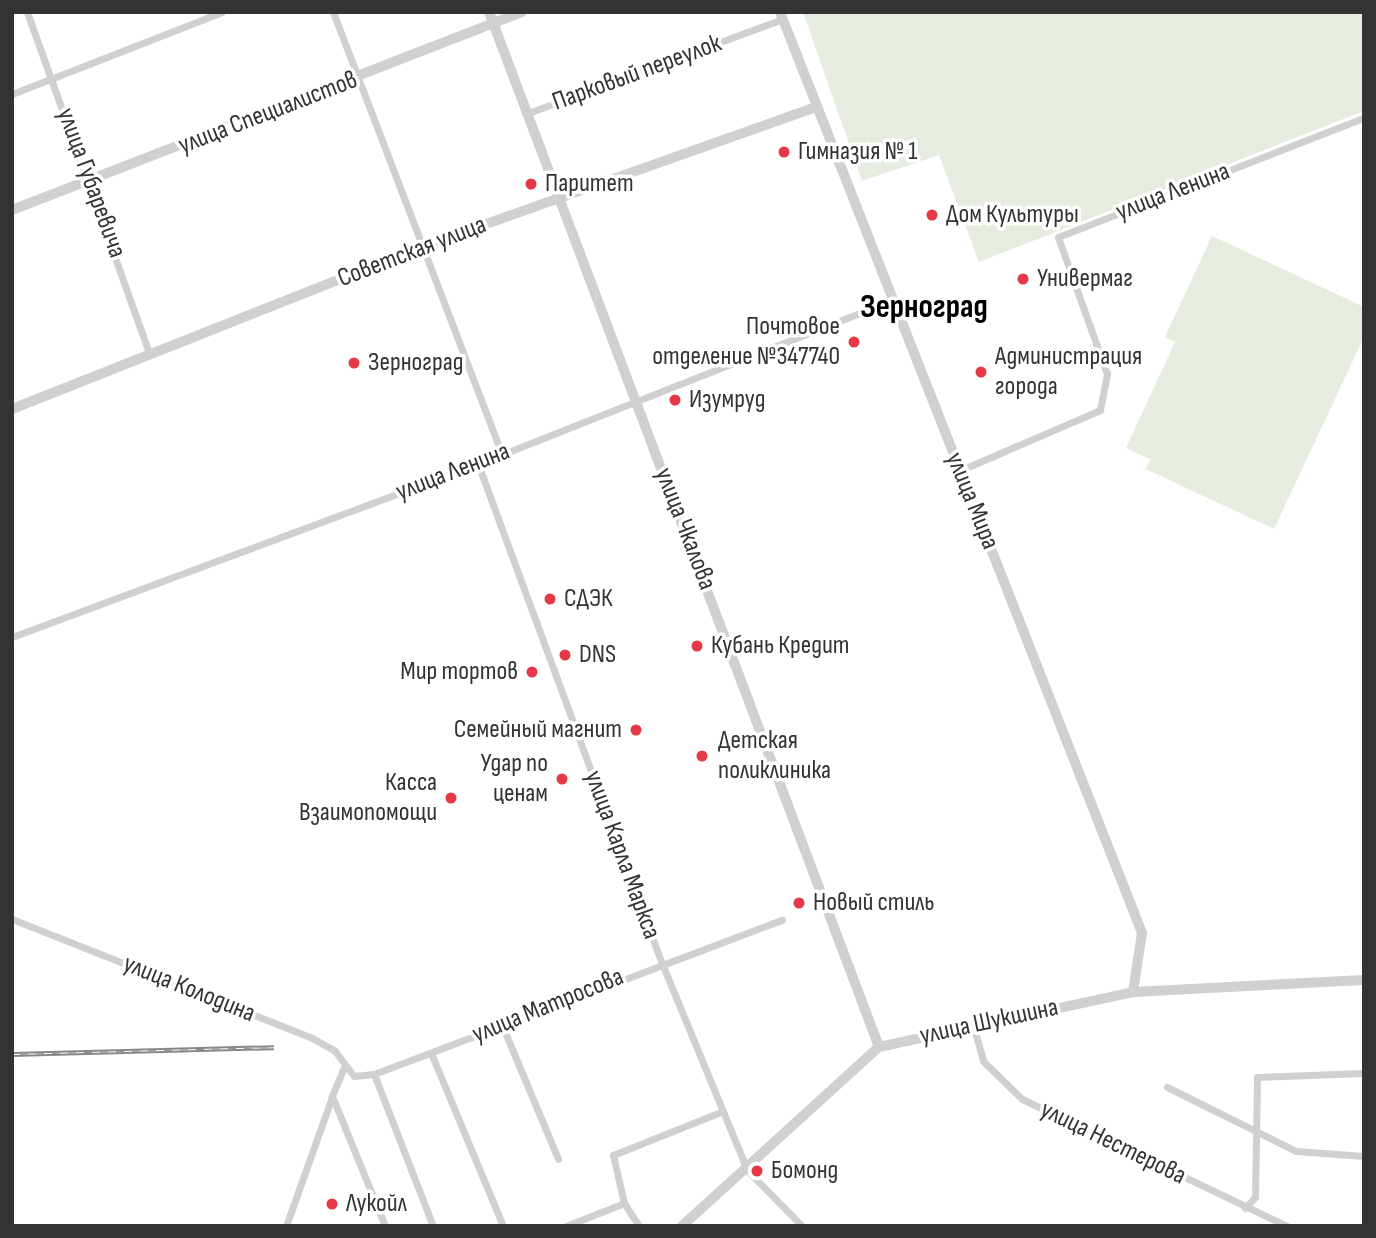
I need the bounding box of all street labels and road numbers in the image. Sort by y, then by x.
street label: Парковый переулок [548,28,726,118]
street label: улица Специалистов [174,65,362,161]
street label: улица Губаревича [50,104,132,262]
street label: улица Ленина [1112,156,1234,228]
street label: Советская улица [333,209,491,295]
street label: улица Ленина [392,436,514,508]
street label: улица Мира [938,448,1006,554]
street label: улица Чкалова [648,464,722,594]
street label: улица Карла Маркса [577,767,667,943]
street label: улица Колодина [118,948,260,1030]
street label: улица Матросова [468,961,628,1051]
street label: улица Шукшина [917,992,1061,1052]
street label: улица Нестерова [1035,1094,1191,1192]

